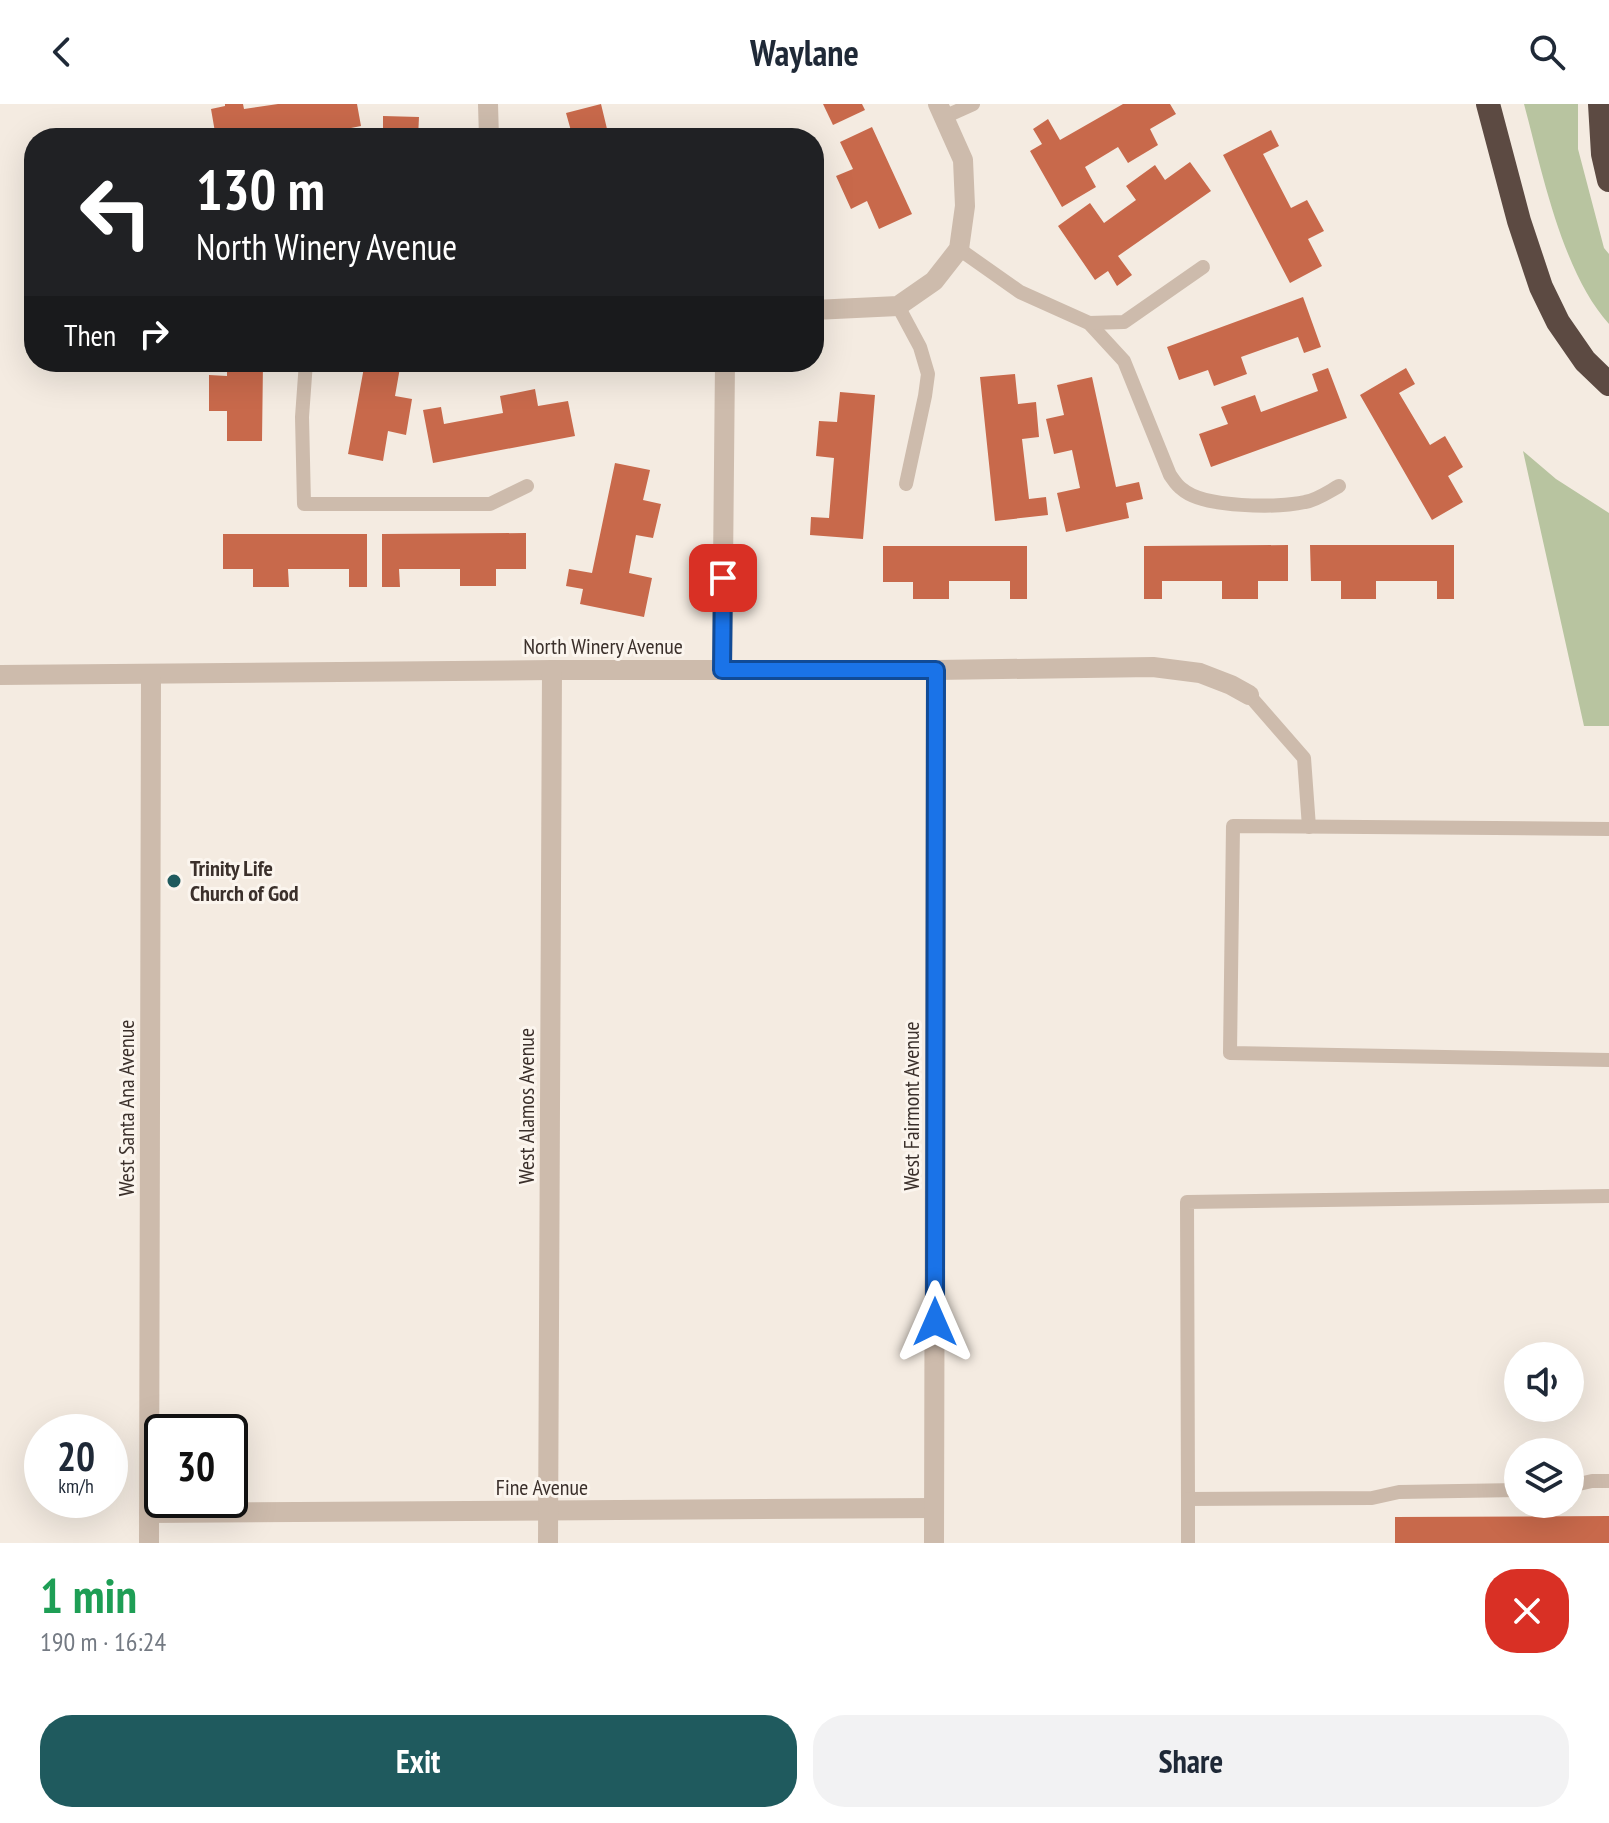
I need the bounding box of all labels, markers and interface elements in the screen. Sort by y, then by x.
text: Waylane [750,29,859,76]
icon: back [40,30,84,74]
icon: search [1525,30,1569,74]
text: 130 m [196,153,325,225]
icon: left [64,160,168,264]
text: North Winery Avenue [196,223,457,270]
icon: right [132,312,176,356]
text: Then [64,315,116,354]
pin [689,544,757,612]
icon: arrive [701,556,745,600]
street label: North Winery Avenue [523,632,683,660]
place label: Trinity Life Church of God [190,854,299,907]
marker: Trinity Life Church of God [165,872,183,890]
street label: West Santa Ana Avenue [112,1020,140,1196]
street label: West Fairmont Avenue [897,1021,925,1191]
street label: West Alamos Avenue [512,1028,540,1184]
position arrow [893,1280,977,1364]
map controls [1504,1342,1584,1518]
button: sound [1504,1342,1584,1422]
speed limit sign: 30 [144,1414,248,1518]
text: 20 [57,1430,95,1482]
button: layers [1504,1438,1584,1518]
text: km/h [58,1473,94,1499]
street label: Fine Avenue [496,1473,588,1501]
text: 1 min [40,1564,137,1626]
button: close [1485,1569,1569,1653]
text: 190 m · 16:24 [40,1625,166,1658]
button: Exit [40,1715,797,1807]
button: Share [813,1715,1569,1807]

